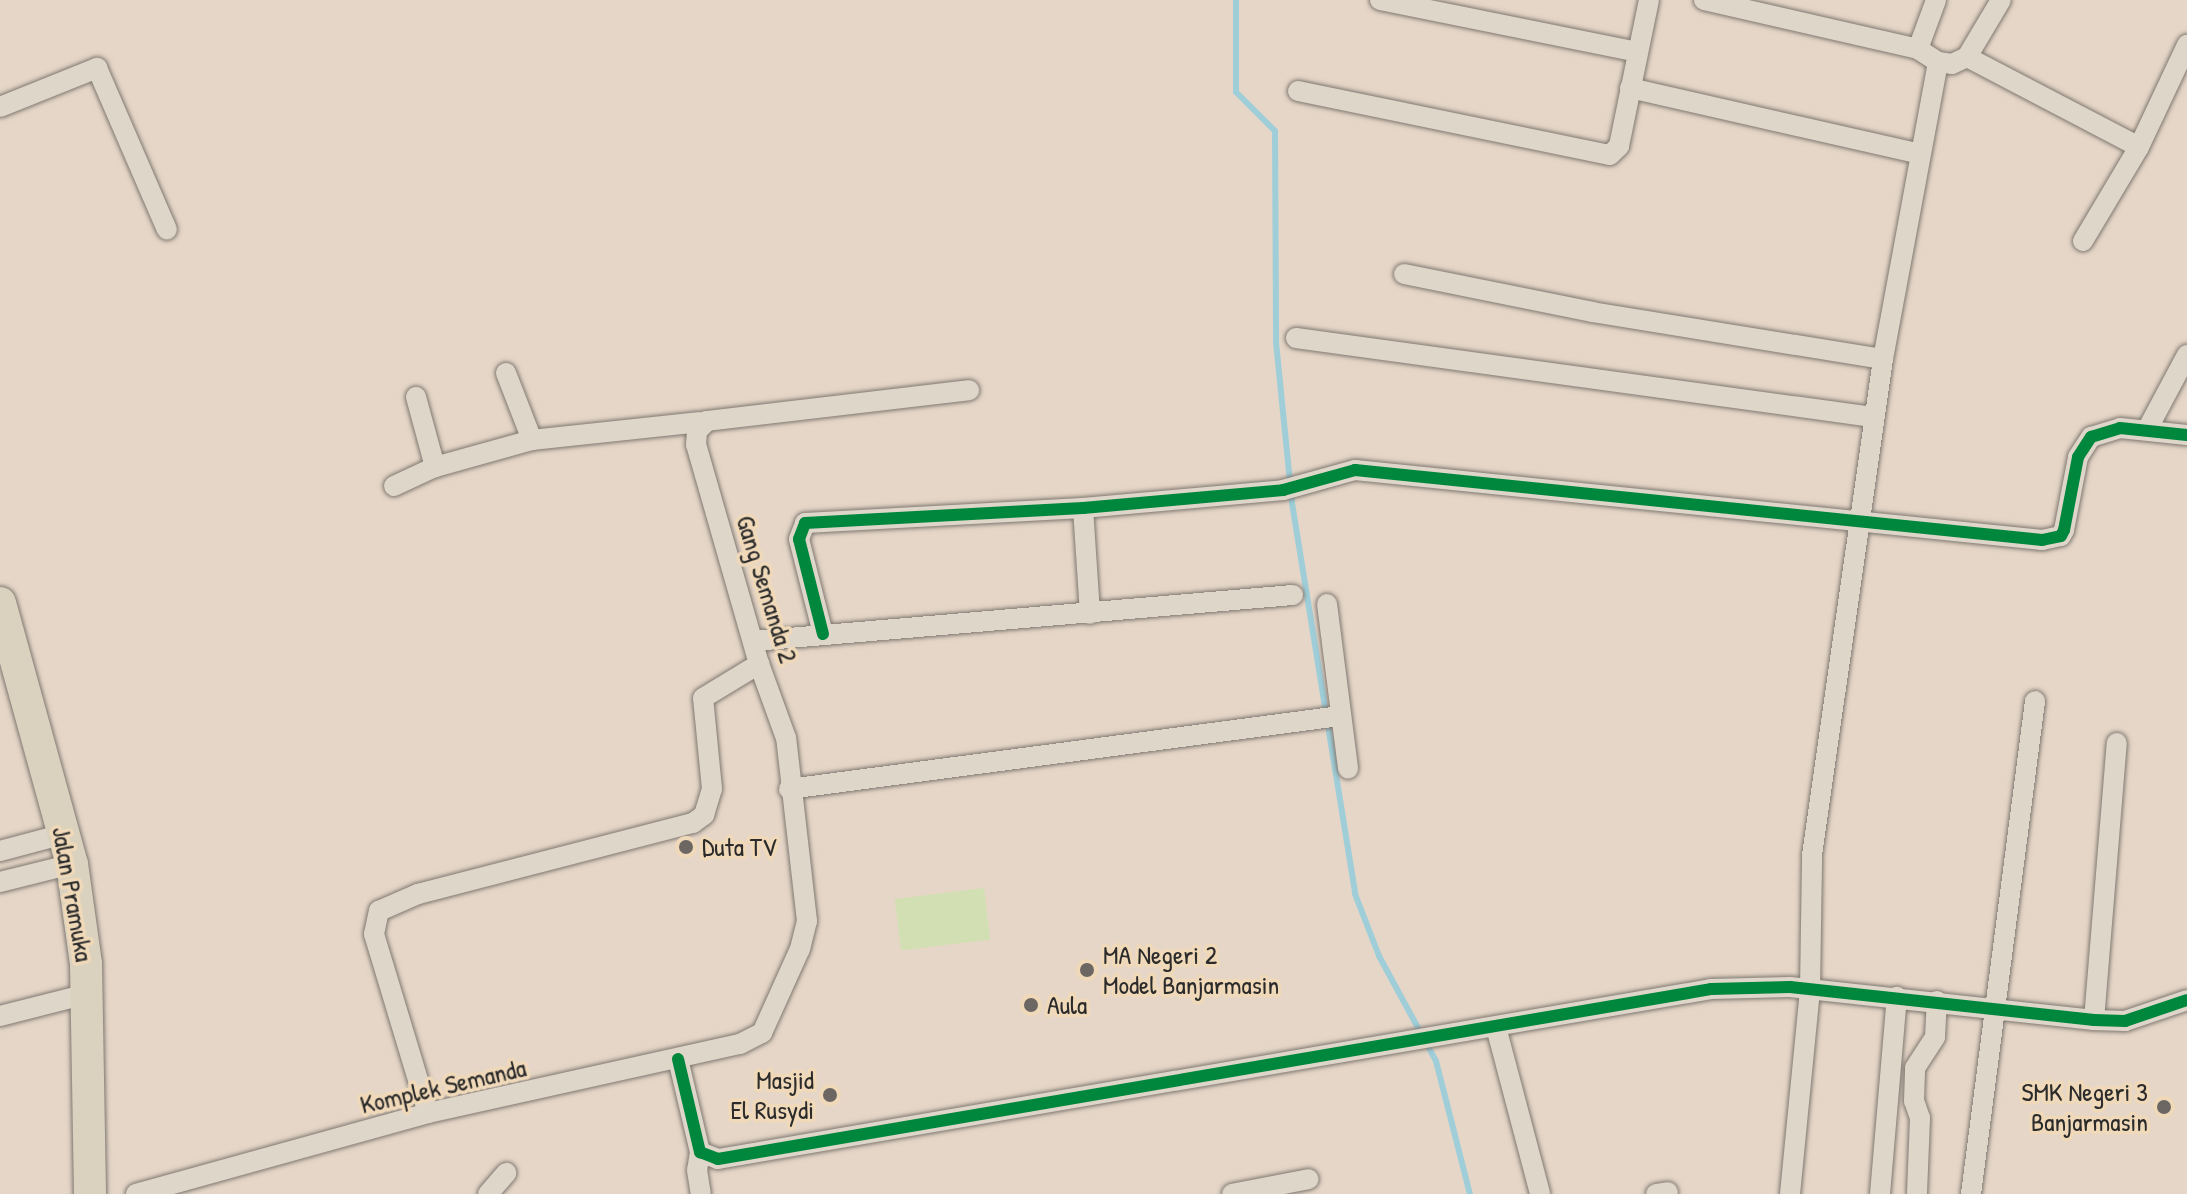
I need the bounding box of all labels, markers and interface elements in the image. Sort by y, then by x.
street label: Gang Semanda 2 [730,512,804,666]
street label: Jalan Pramuka [46,824,100,964]
place label: Duta TV [702,831,777,863]
marker: Duta TV [677,838,695,856]
place label: MA Negeri 2 Model Banjarmasin [1103,939,1279,1000]
marker: MA Negeri 2 Model Banjarmasin [1078,961,1096,979]
place label: Aula [1047,989,1087,1021]
marker: Aula [1022,996,1040,1014]
street label: Komplek Semanda [357,1052,529,1120]
place label: Masjid El Rusydi [730,1064,814,1126]
place label: SMK Negeri 3 Banjarmasin [2021,1076,2148,1138]
marker: Masjid El Rusydi [821,1086,839,1104]
marker: SMK Negeri 3 Banjarmasin [2155,1098,2173,1116]

